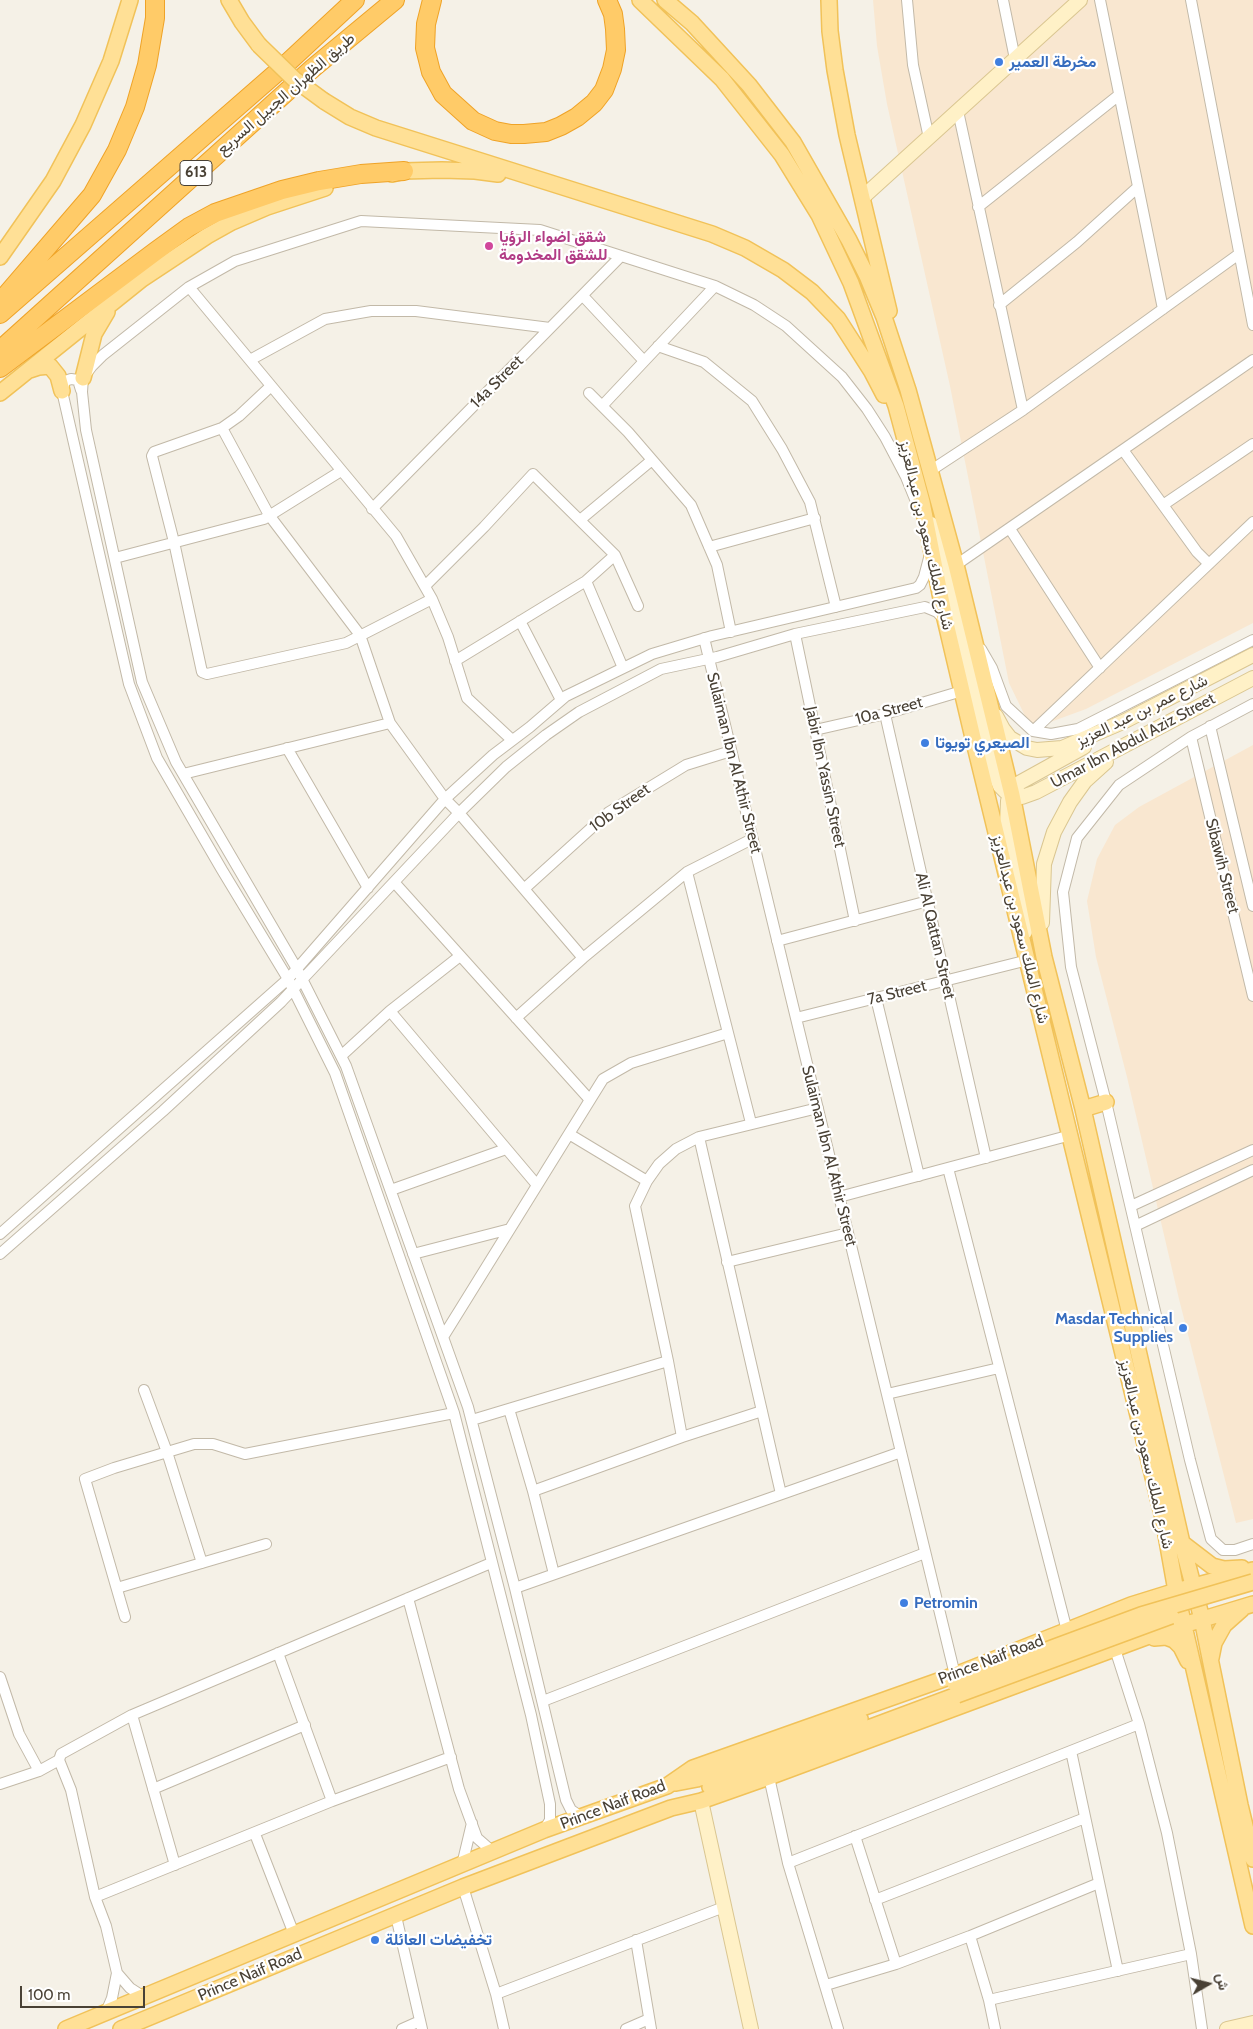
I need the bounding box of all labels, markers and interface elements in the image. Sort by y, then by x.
street label: طريق الظهران الجبيل السريع [213,29,359,159]
place label: مخرطة العمير [1009,52,1096,72]
marker: مخرطة العمير [993,56,1005,68]
road number: 613 [180,160,212,186]
place label: شقق اضواء الرؤيا للشقق المخدومة [499,227,607,265]
marker: شقق اضواء الرؤيا للشقق المخدومة [483,240,495,252]
street label: 14a Street [467,352,527,412]
street label: شارع الملك سعود بن عبدالعزيز [895,438,957,632]
street label: Sulaiman Ibn Al Athir Street [702,671,766,855]
street label: شارع عمر بن عبد العزيز [1073,671,1211,751]
street label: Umar Ibn Abdul Aziz Street [1047,689,1219,793]
street label: 10a Street [853,693,925,729]
street label: Jabir Ibn Yassin Street [801,705,849,849]
place label: الصيعري تويوتا [935,733,1030,753]
marker: الصيعري تويوتا [919,737,931,749]
street label: 10b Street [586,780,654,836]
street label: Sibawih Street [1201,816,1243,916]
street label: شارع الملك سعود بن عبدالعزيز [987,832,1053,1026]
street label: Ali Al Qattan Street [911,871,959,1001]
street label: 7a Street [866,976,928,1010]
street label: Sulaiman Ibn Al Athir Street [797,1064,861,1248]
place label: Masdar Technical Supplies [1055,1309,1173,1347]
marker: Masdar Technical Supplies [1177,1322,1189,1334]
street label: شارع الملك سعود بن عبدالعزيز [1115,1357,1177,1551]
place label: Petromin [914,1593,978,1613]
marker: Petromin [898,1597,910,1609]
street label: Prince Naif Road [936,1631,1046,1689]
street label: Prince Naif Road [558,1776,668,1834]
place label: تخفيضات العائلة [385,1930,492,1950]
marker: تخفيضات العائلة [369,1934,381,1946]
street label: Prince Naif Road [195,1944,305,2006]
north arrow [1183,1959,1233,2009]
text: ش [1213,1972,1233,1991]
scale bar [22,1976,148,2008]
text: 100 m [28,1986,70,2004]

